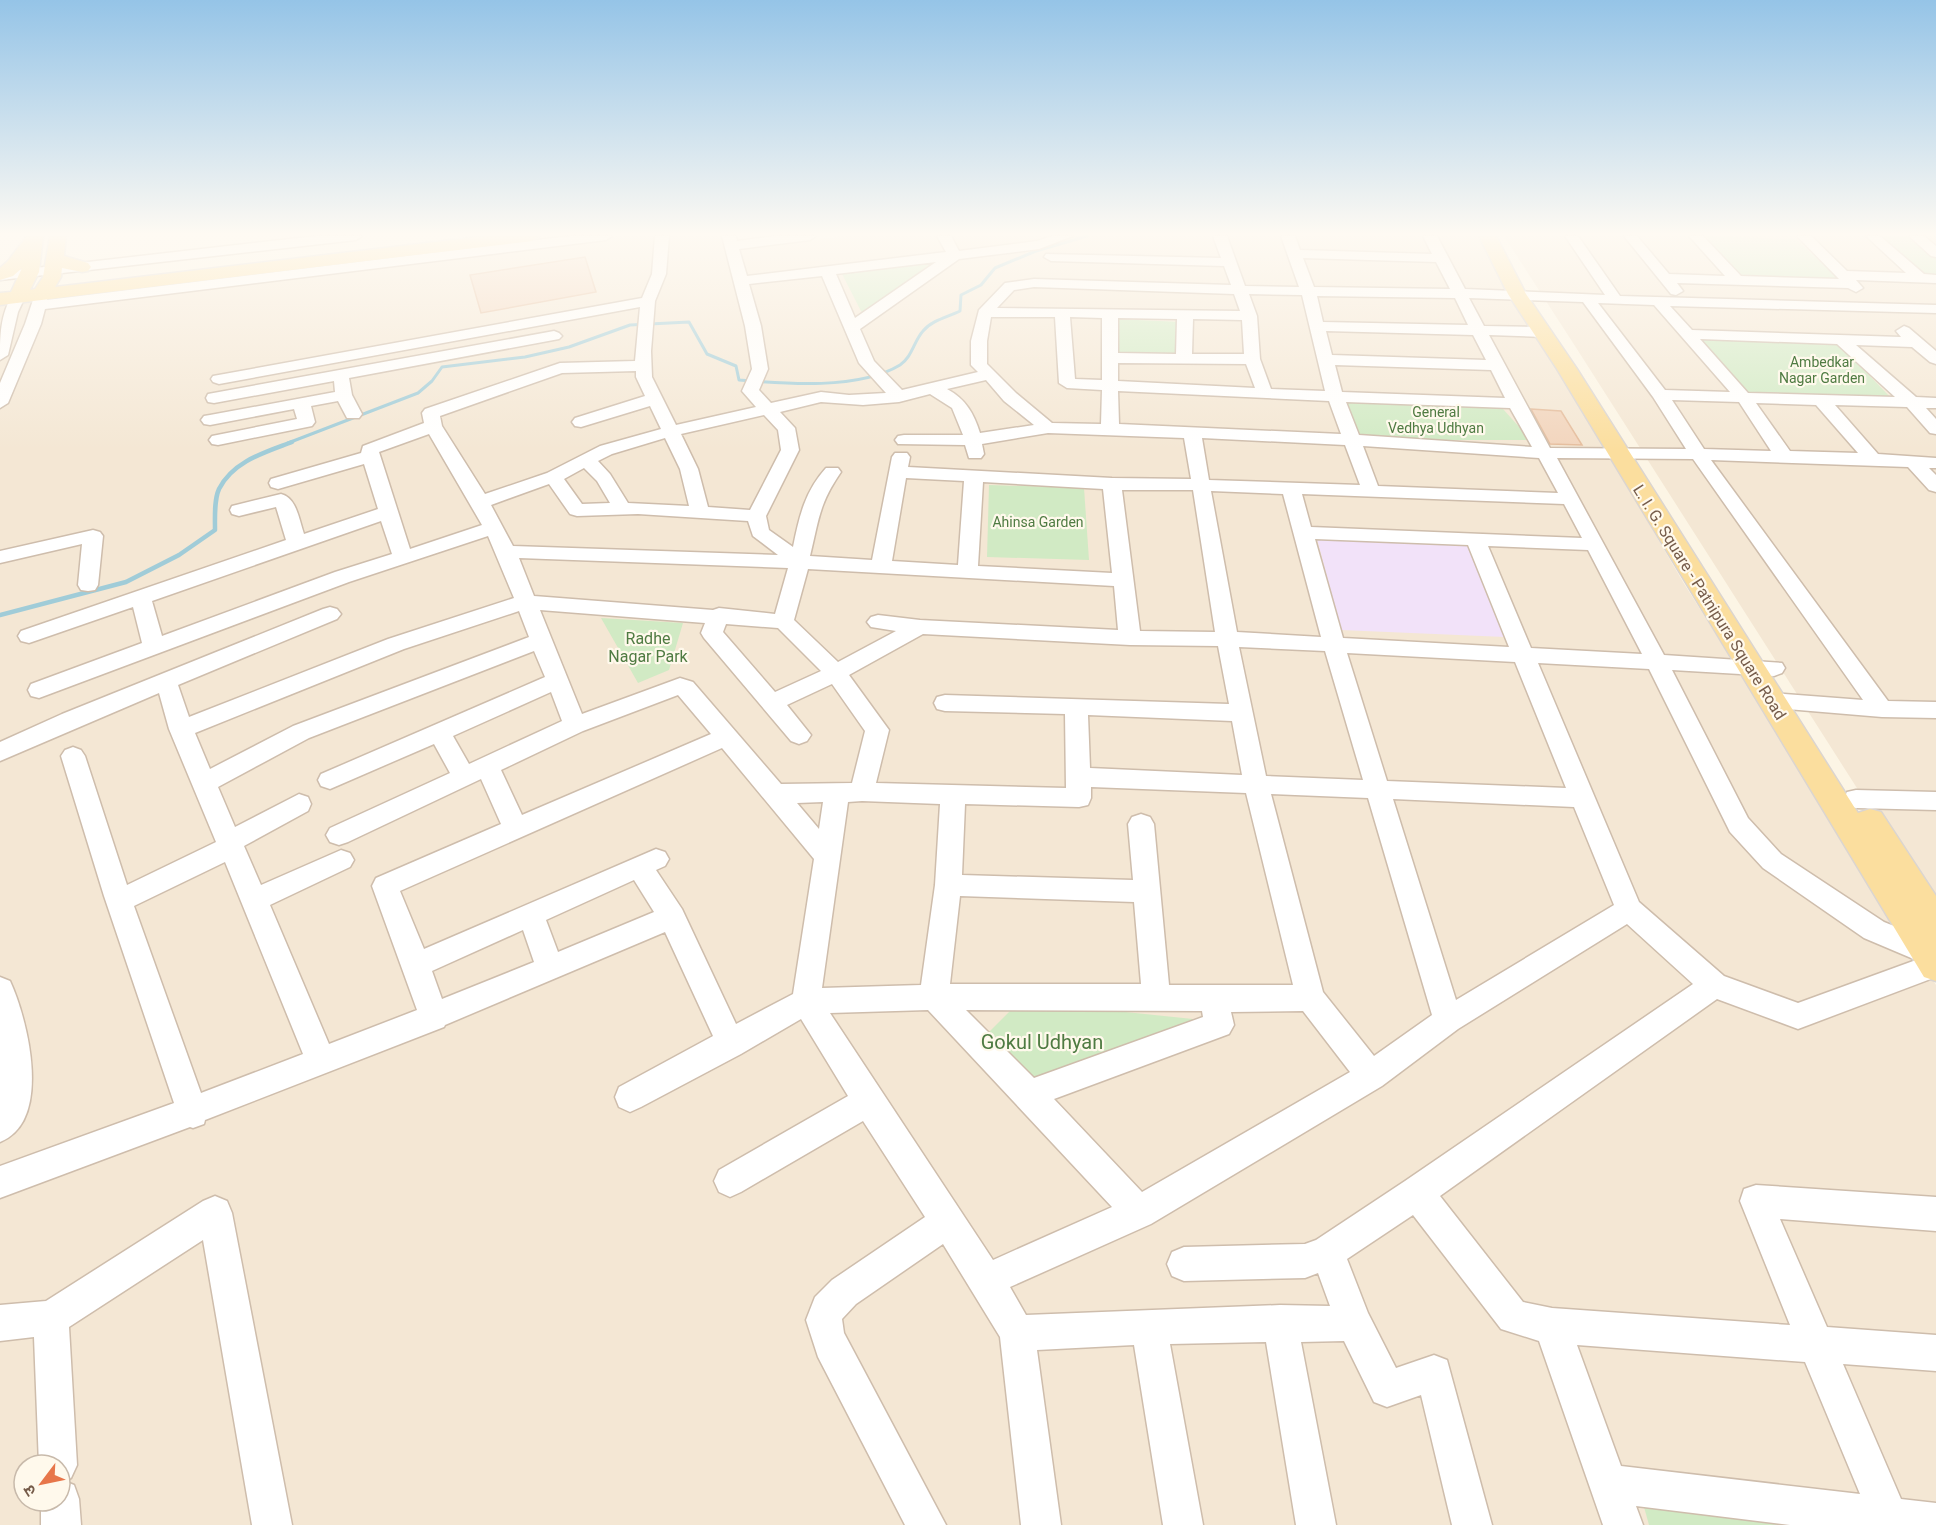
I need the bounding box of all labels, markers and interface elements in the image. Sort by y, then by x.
park label: Ambedkar Nagar Garden [1779,354,1865,386]
park label: General Vedhya Udhyan [1388,404,1484,436]
street label: L. I. G. Square - Patnipura Square Road [1629,481,1790,723]
park label: Ahinsa Garden [992,514,1084,530]
park label: Radhe Nagar Park [608,629,689,666]
park label: Gokul Udhyan [981,1030,1103,1054]
north arrow [12,1453,72,1513]
text: उ [19,1481,40,1500]

